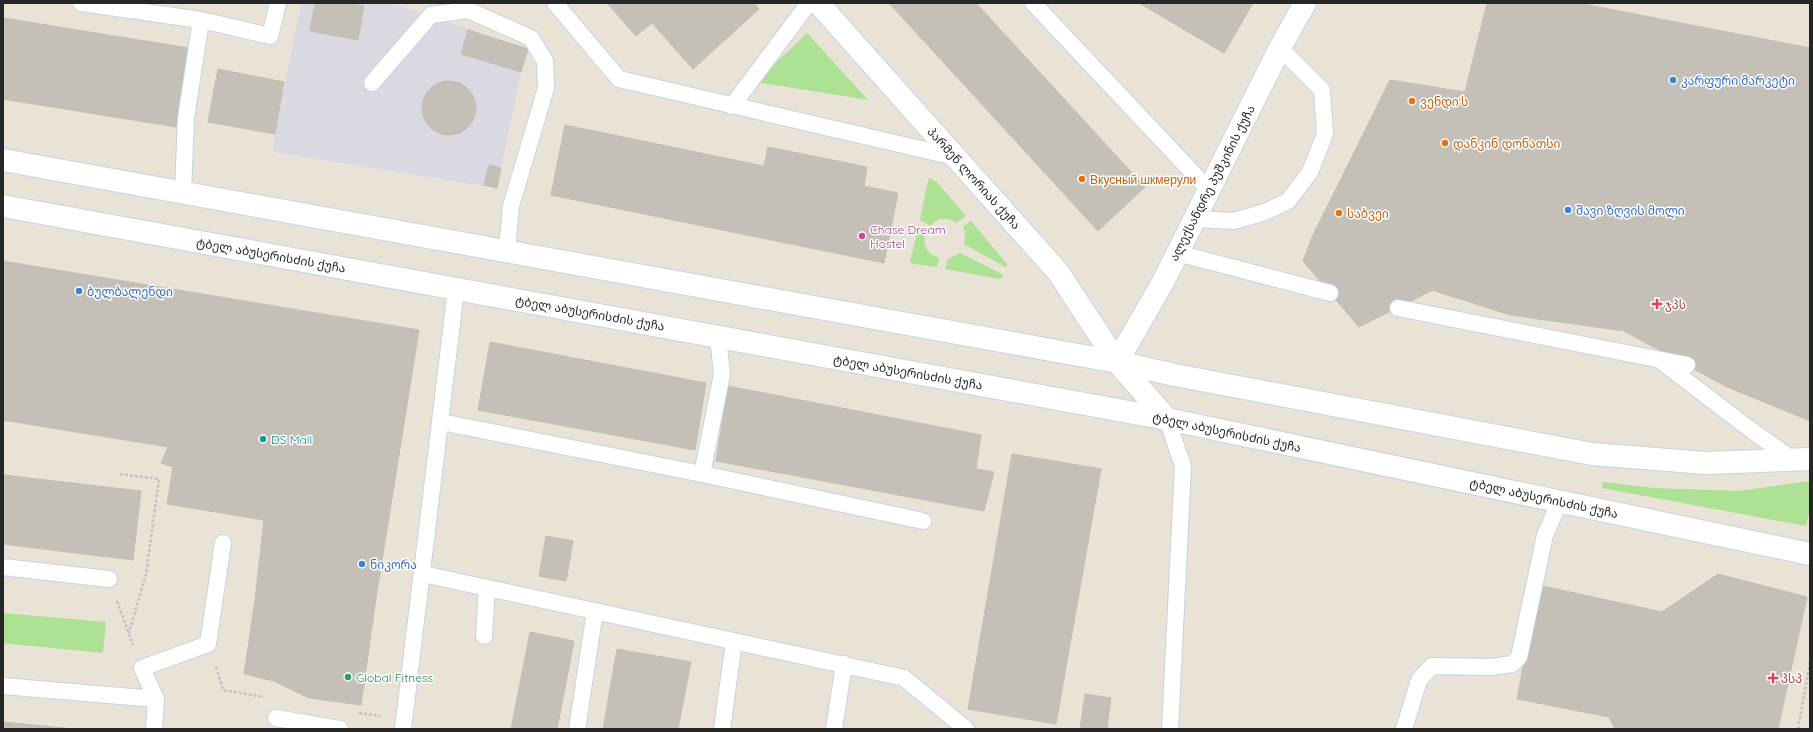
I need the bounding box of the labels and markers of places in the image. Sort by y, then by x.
place label: კარფური მარკეტი [1681,73,1795,88]
marker: კარფური მარკეტი [1668,75,1678,85]
place label: ვენდი'ს [1420,94,1468,110]
marker: ვენდი'ს [1407,96,1417,106]
place label: დანკინ დონათსი [1453,136,1561,152]
marker: დანკინ დონათსი [1440,138,1450,148]
place label: Вкусный шкмерули [1090,172,1196,187]
marker: Вкусный шкмерули [1077,174,1087,184]
place label: შავი ზღვის მოლი [1576,203,1685,219]
marker: შავი ზღვის მოლი [1563,205,1573,215]
place label: საბვეი [1347,206,1389,221]
marker: საბვეი [1334,208,1344,218]
place label: Chase Dream Hostel [870,222,946,251]
marker: Chase Dream Hostel [857,231,867,241]
place label: ბულბალენდი [87,284,173,300]
marker: ბულბალენდი [74,286,84,296]
place label: ჯპს [1665,297,1686,312]
marker: ჯპს [1652,299,1662,309]
place label: DS Mall [271,432,312,447]
marker: DS Mall [258,434,268,444]
place label: ნიკორა [370,557,417,572]
marker: ნიკორა [357,559,367,569]
place label: Global Fitness [356,670,434,685]
place label: პსპ [1781,671,1802,686]
marker: Global Fitness [343,672,353,682]
marker: პსპ [1768,673,1778,683]

